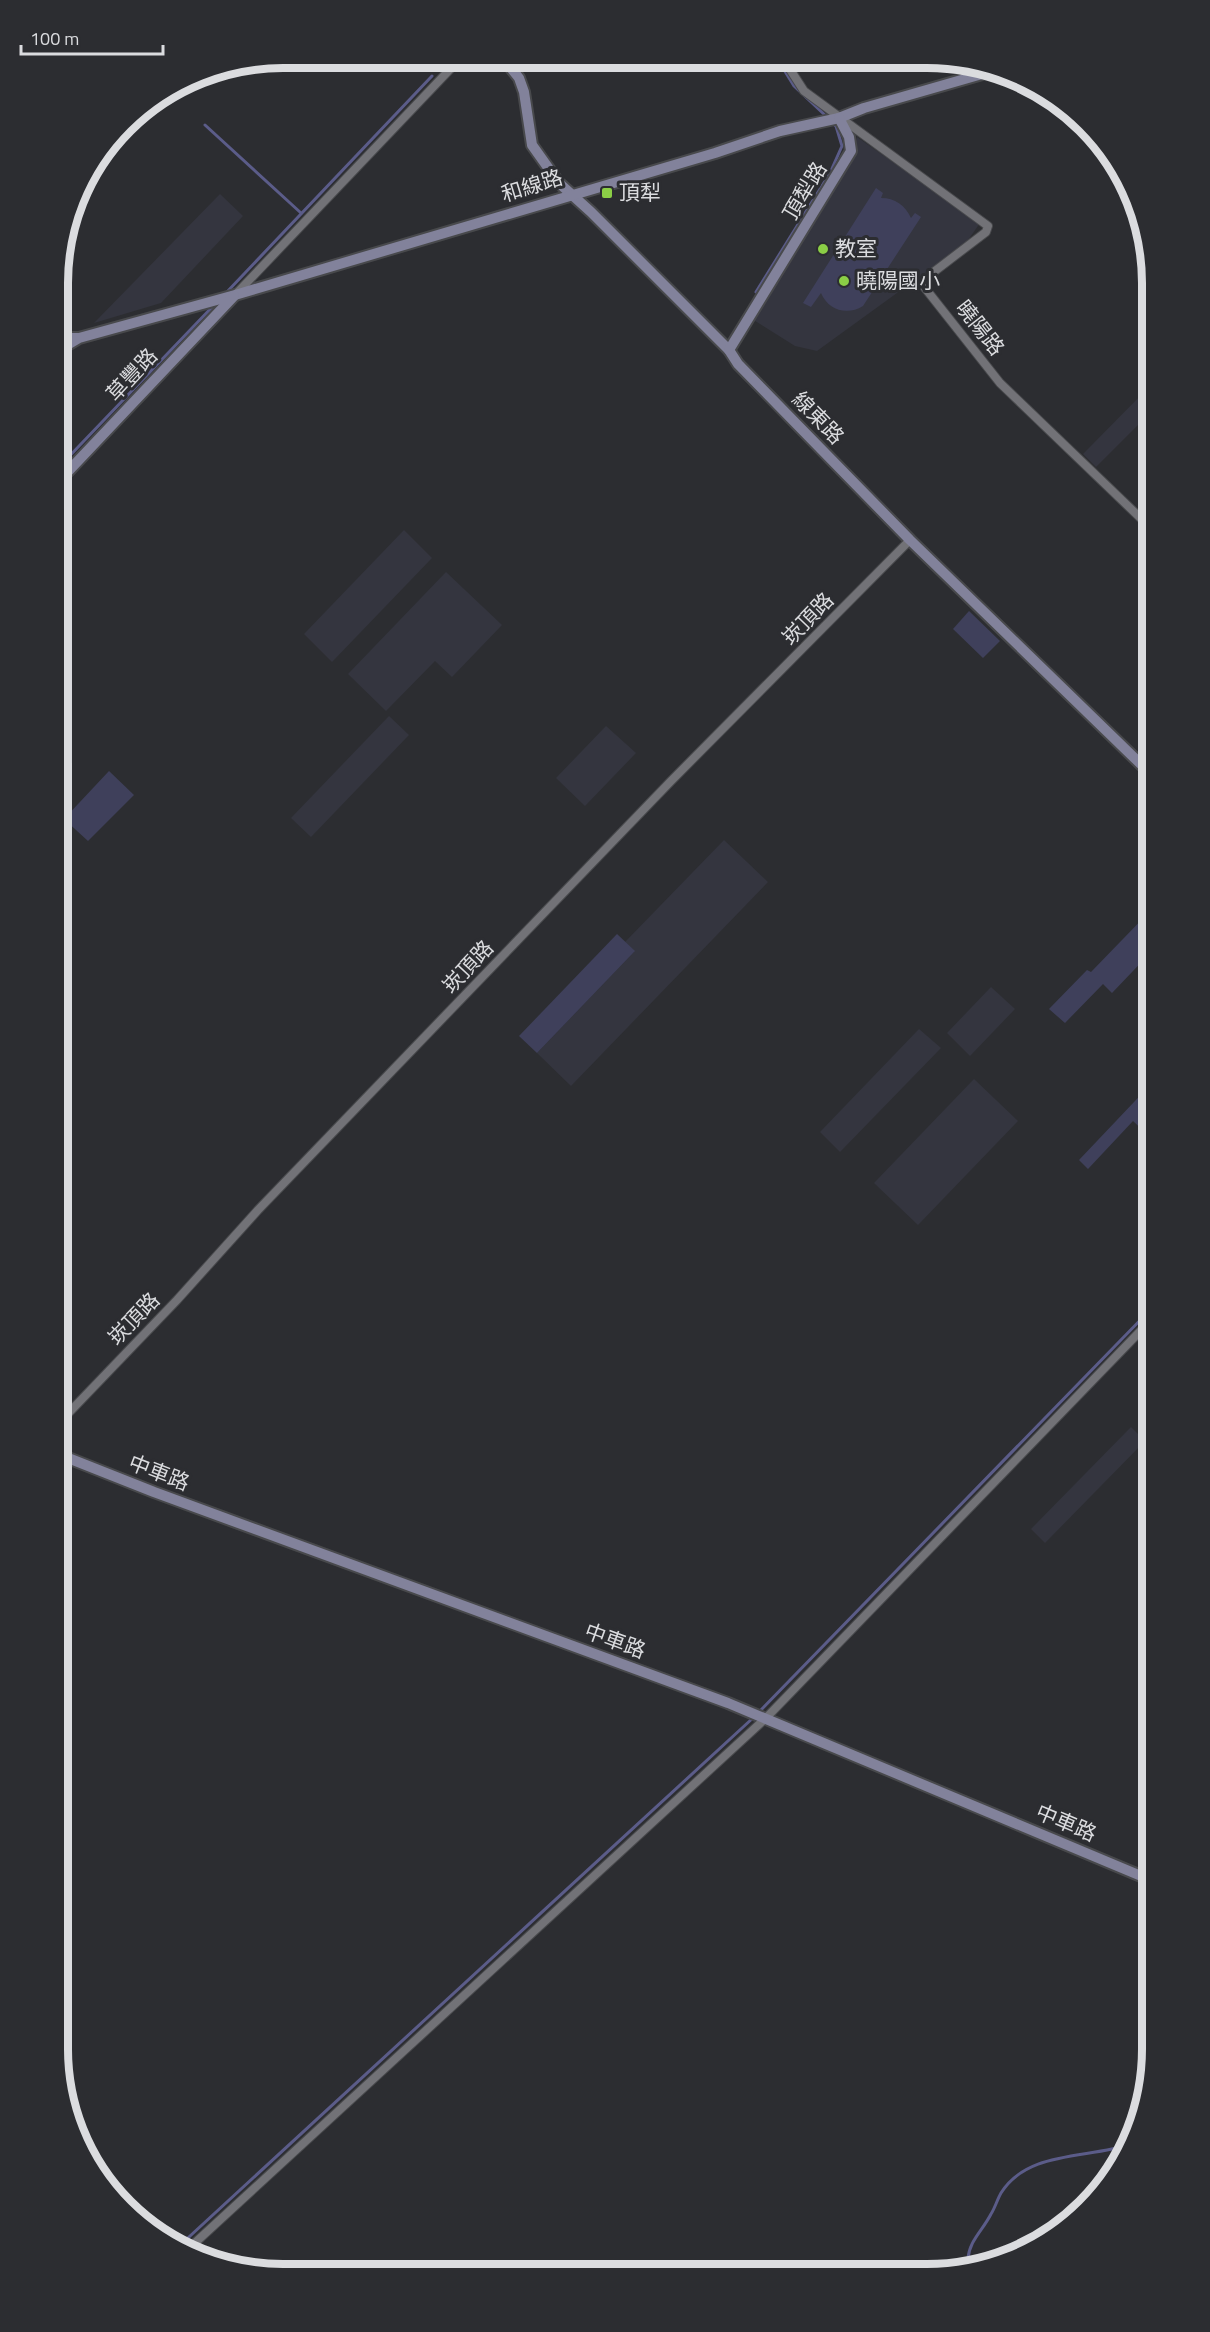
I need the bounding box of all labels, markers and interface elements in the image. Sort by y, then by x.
scale bar [21,18,164,56]
text: 100 m [30,25,79,52]
street label: 頂犁路 [774,155,834,226]
street label: 和線路 [497,161,567,210]
place label: 頂犁 [619,176,661,208]
marker: 頂犁 [600,186,614,200]
place label: 教室 [835,232,877,264]
marker: 教室 [816,242,830,256]
place label: 曉陽國小 [856,264,940,296]
marker: 曉陽國小 [837,274,851,288]
street label: 曉陽路 [949,293,1013,362]
street label: 草豐路 [98,340,164,408]
street label: 線東路 [785,384,852,451]
street label: 崁頂路 [774,585,841,652]
street label: 崁頂路 [434,932,500,1000]
street label: 崁頂路 [100,1285,167,1352]
street label: 中車路 [124,1446,195,1498]
street label: 中車路 [580,1614,650,1666]
street label: 中車路 [1031,1795,1102,1849]

